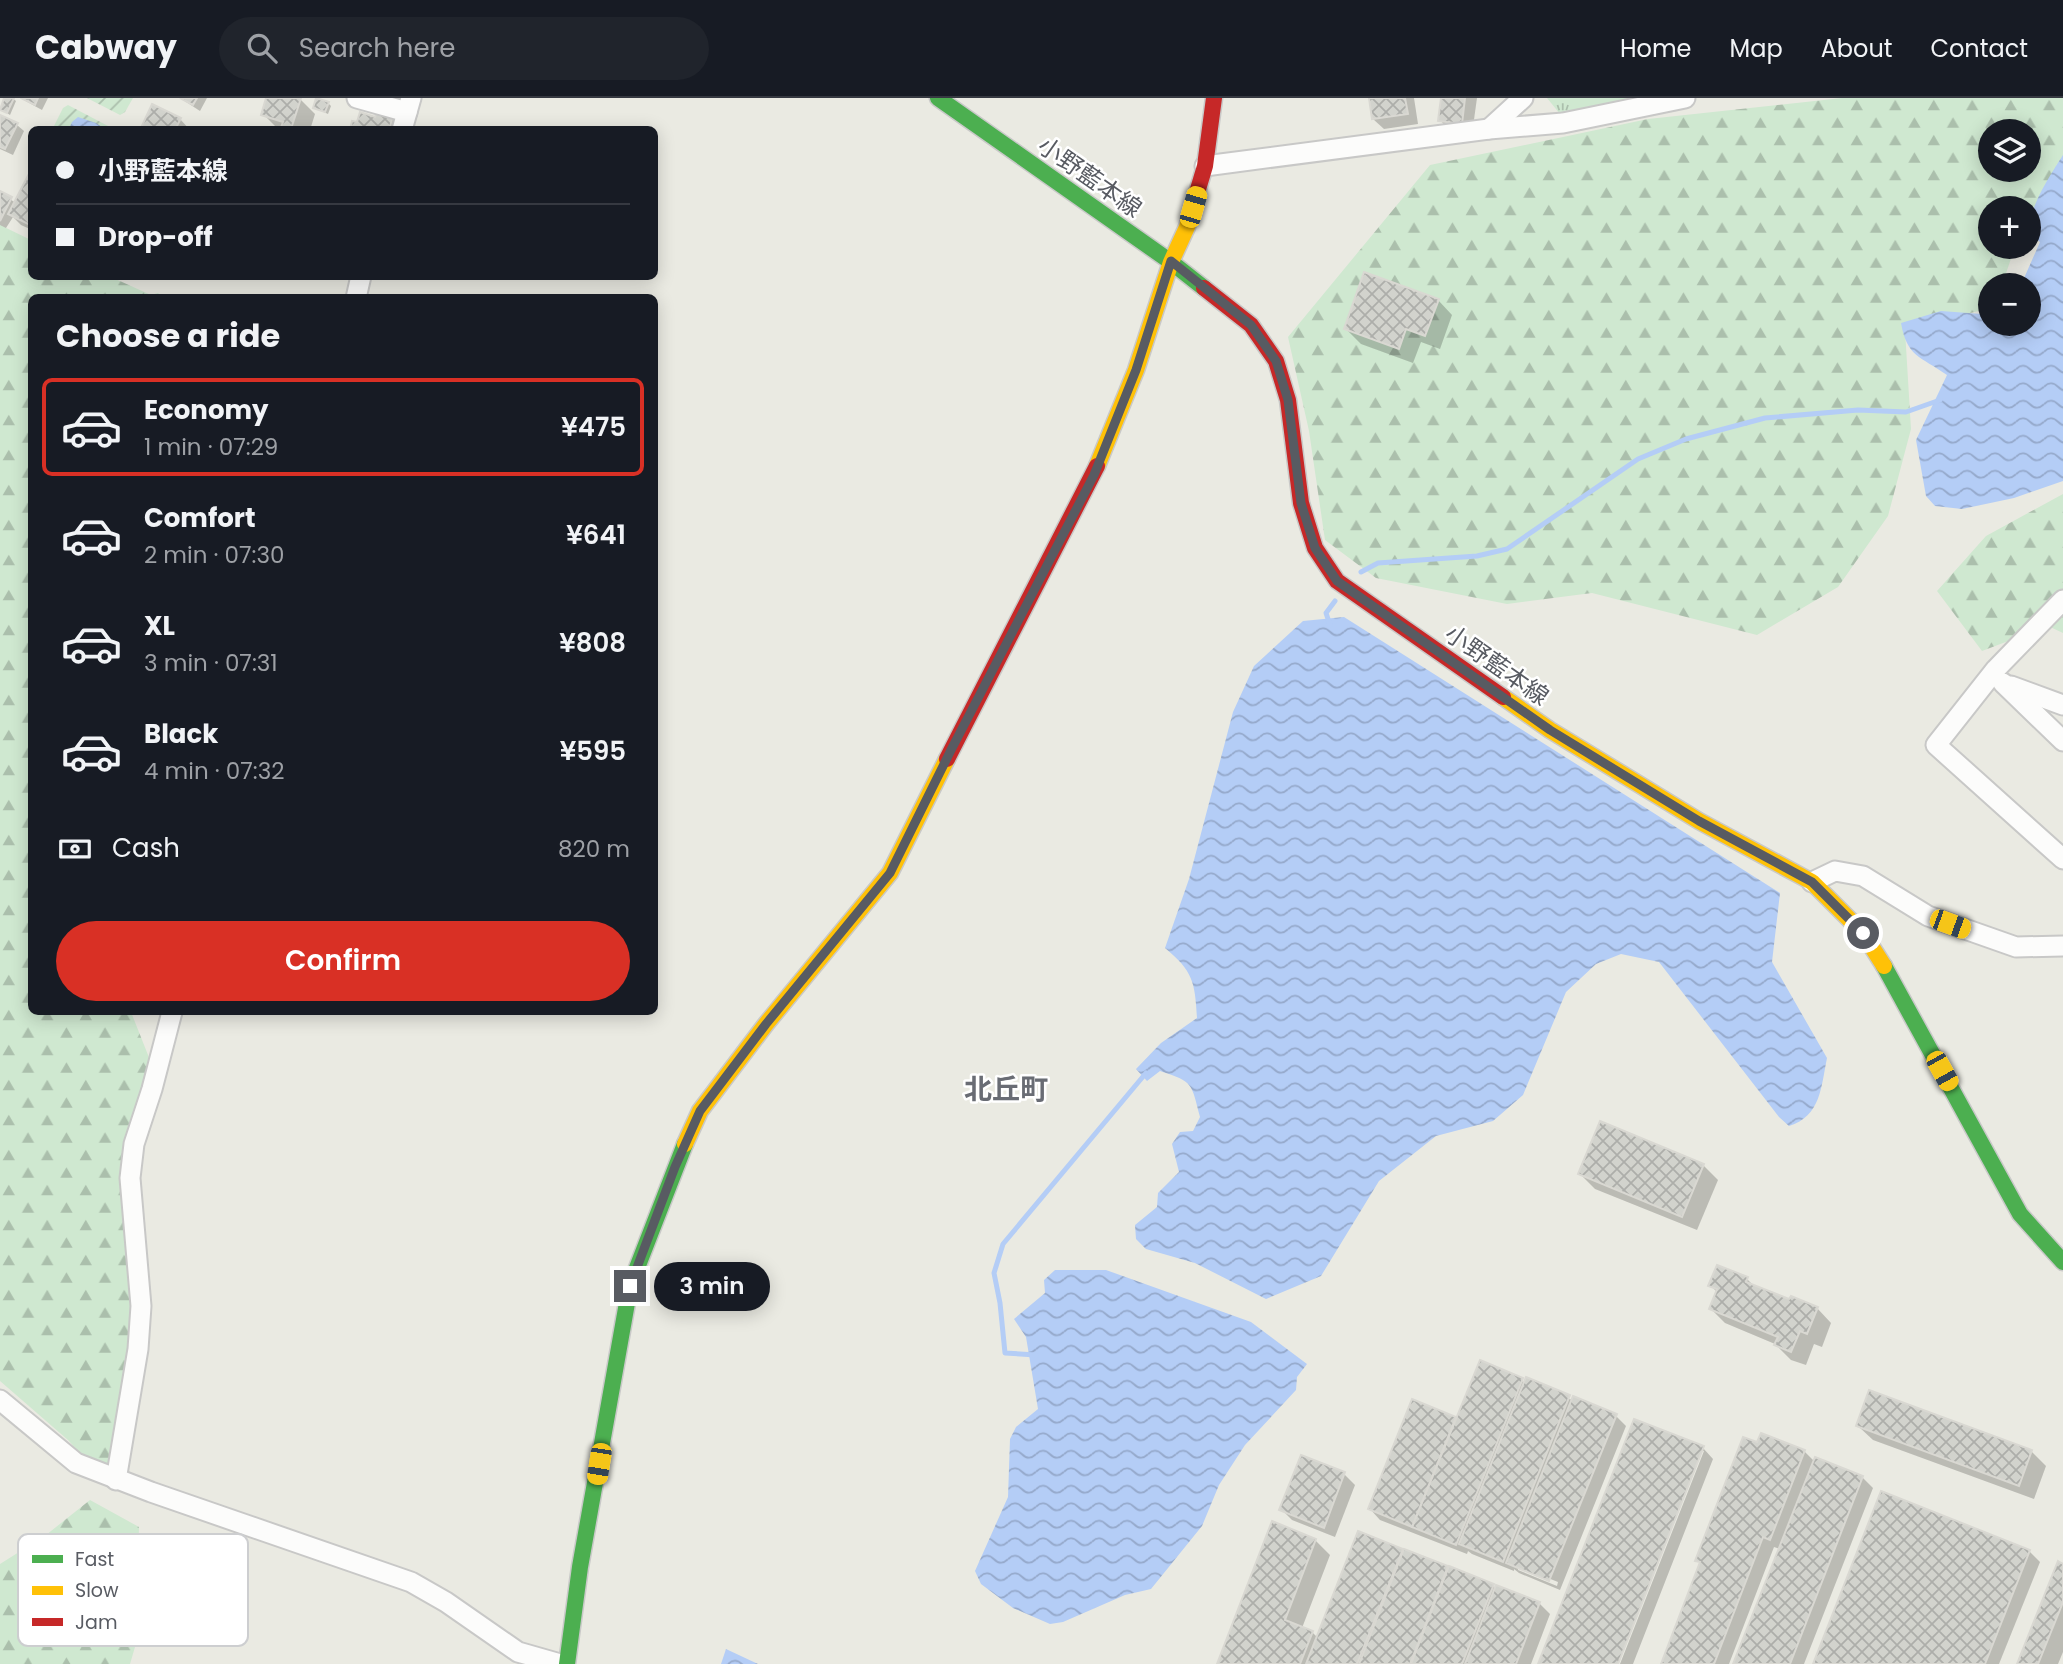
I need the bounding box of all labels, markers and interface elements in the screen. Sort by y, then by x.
search box [219,17,709,80]
text: Cabway [35,24,177,71]
icon: search [243,29,281,67]
text: Search here [299,30,455,66]
text: Home [1620,32,1692,65]
text: Map [1730,32,1783,65]
text: About [1821,32,1892,65]
text: Contact [1930,32,2028,65]
map controls [1978,119,2041,336]
button: layers [1978,119,2041,182]
street label: 小野藍本線 [1031,129,1149,225]
text: 小野藍本線 [98,153,228,189]
car [1178,184,1209,230]
button: + [1978,196,2041,259]
text: Drop-off [98,219,213,255]
button: − [1978,273,2041,336]
text: Choose a ride [56,313,280,358]
text: Economy [144,392,268,428]
icon: car [60,396,123,459]
text: ¥475 [561,409,626,445]
text: 1 min · 07:29 [144,431,278,463]
text: Comfort [144,500,256,536]
icon: car [60,504,123,567]
text: ¥641 [566,517,626,553]
text: 2 min · 07:30 [144,539,284,571]
text: XL [144,608,175,644]
icon: car [60,612,123,675]
street label: 小野藍本線 [1438,617,1556,713]
text: ¥808 [559,625,626,661]
text: 3 min · 07:31 [144,647,278,679]
text: Black [144,716,218,752]
icon: car [60,720,123,783]
text: ¥595 [560,733,626,769]
text: 4 min · 07:32 [144,755,285,787]
icon: cash [56,830,94,868]
text: Cash [112,830,180,866]
text: 820 m [558,833,630,865]
car [1927,907,1974,941]
route start [1847,917,1879,949]
button: Confirm [56,921,630,1001]
car [1923,1048,1962,1094]
district label: 北丘町 [964,1070,1048,1109]
callout: 3 min [654,1262,770,1310]
route end [614,1270,646,1302]
text: 3 min [680,1270,744,1302]
car [586,1442,613,1486]
legend [18,1534,248,1646]
text: Fast [75,1546,114,1573]
text: Slow [75,1577,119,1604]
text: Jam [75,1609,117,1636]

